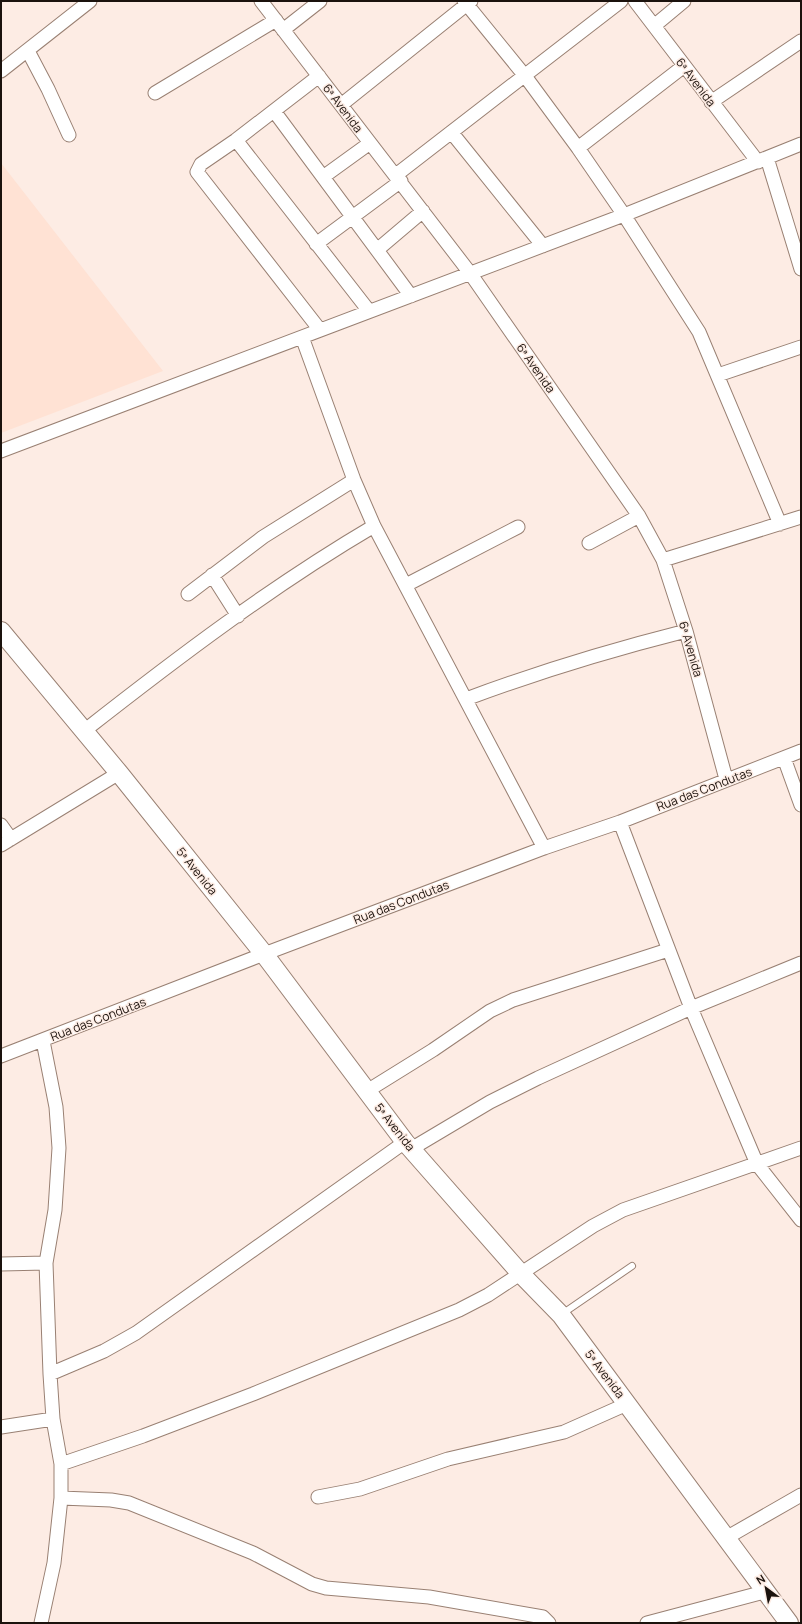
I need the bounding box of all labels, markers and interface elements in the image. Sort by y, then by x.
street label: 6ª Avenida [672,54,720,110]
street label: 6ª Avenida [319,80,367,136]
street label: 6ª Avenida [513,340,559,396]
street label: 6ª Avenida [675,619,707,679]
street label: Rua das Condutas [654,763,754,815]
street label: 5ª Avenida [173,844,221,898]
street label: Rua das Condutas [351,876,451,928]
street label: Rua das Condutas [48,993,148,1045]
street label: 5ª Avenida [371,1099,419,1155]
street label: 5ª Avenida [581,1346,629,1402]
north arrow [746,1568,786,1608]
text: N [753,1571,768,1588]

